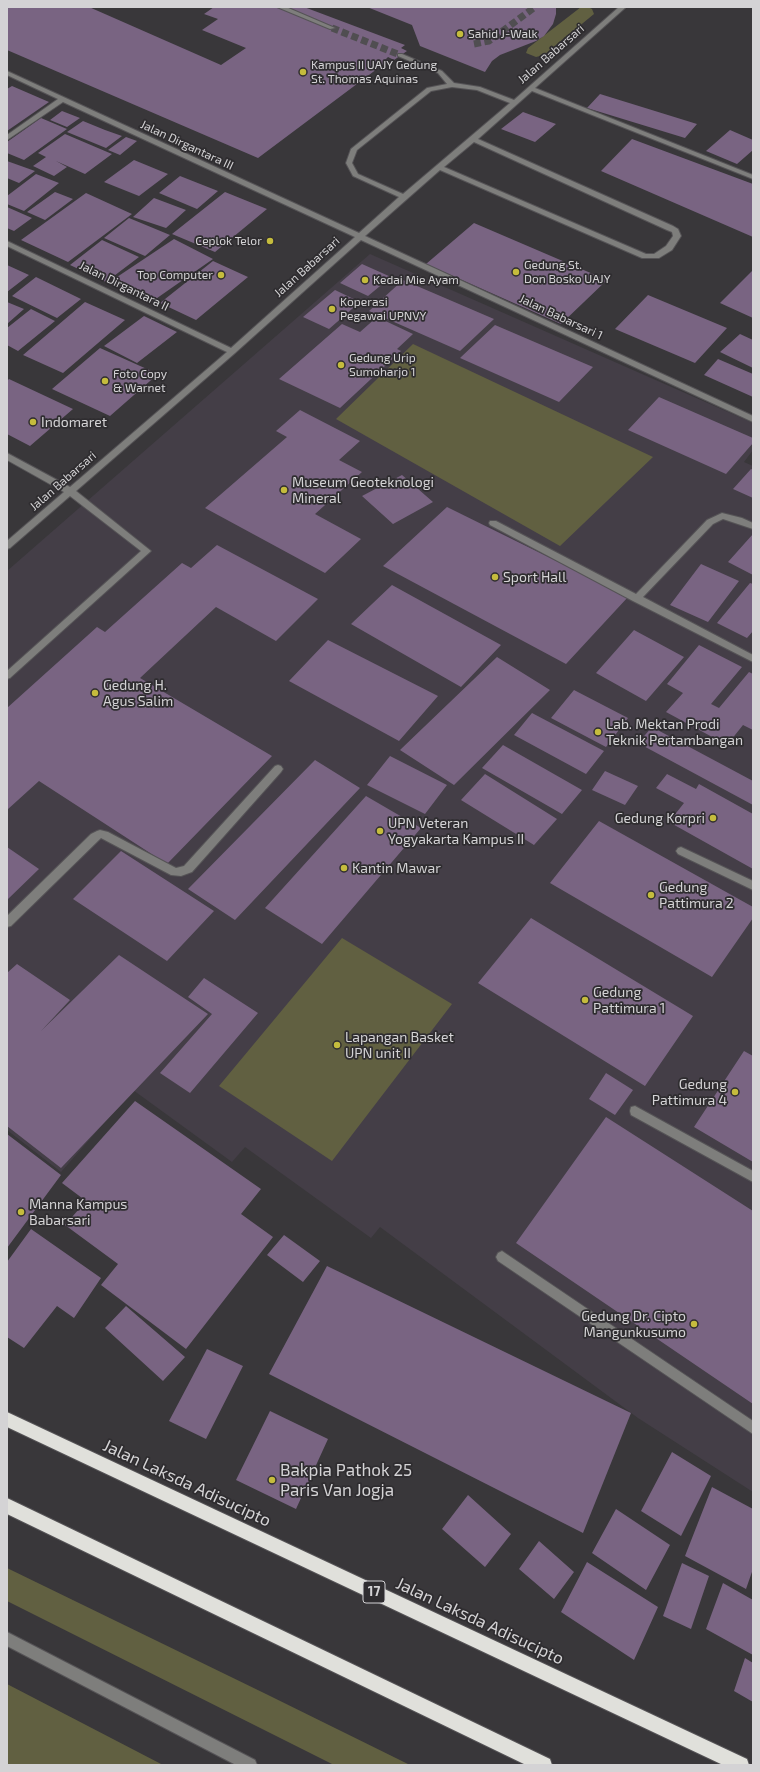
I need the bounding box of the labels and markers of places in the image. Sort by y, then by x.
place label: Sahid J-Walk [468,27,538,41]
marker: Sahid J-Walk [455,29,465,39]
place label: Kampus II UAJY Gedung St. Thomas Aquinas [311,58,437,86]
marker: Kampus II UAJY Gedung St. Thomas Aquinas [298,67,308,77]
place label: Ceplok Telor [195,234,262,248]
marker: Ceplok Telor [265,236,275,246]
place label: Gedung St. Don Bosko UAJY [524,258,611,286]
marker: Gedung St. Don Bosko UAJY [511,267,521,277]
place label: Top Computer [137,268,213,282]
marker: Top Computer [216,270,226,280]
place label: Kedai Mie Ayam [373,273,459,287]
marker: Kedai Mie Ayam [360,275,370,285]
place label: Koperasi Pegawai UPNVY [340,295,426,323]
marker: Koperasi Pegawai UPNVY [327,304,337,314]
place label: Gedung Urip Sumoharjo 1 [349,351,416,379]
marker: Gedung Urip Sumoharjo 1 [336,360,346,370]
place label: Foto Copy & Warnet [113,367,167,395]
marker: Foto Copy & Warnet [100,376,110,386]
place label: Indomaret [41,414,107,430]
marker: Indomaret [28,417,38,427]
place label: Museum Geoteknologi Mineral [292,474,434,506]
marker: Museum Geoteknologi Mineral [279,485,289,495]
place label: Sport Hall [503,569,566,585]
marker: Sport Hall [490,572,500,582]
place label: Gedung H. Agus Salim [103,677,173,710]
marker: Gedung H. Agus Salim [90,688,100,698]
place label: Lab. Mektan Prodi Teknik Pertambangan [606,716,743,748]
marker: Lab. Mektan Prodi Teknik Pertambangan [593,727,603,737]
place label: Gedung Korpri [615,810,705,826]
marker: Gedung Korpri [708,813,718,823]
place label: UPN Veteran Yogyakarta Kampus II [388,815,524,848]
marker: UPN Veteran Yogyakarta Kampus II [375,826,385,836]
place label: Kantin Mawar [352,860,441,876]
marker: Kantin Mawar [339,863,349,873]
place label: Gedung Pattimura 2 [659,879,734,912]
marker: Gedung Pattimura 2 [646,890,656,900]
place label: Gedung Pattimura 1 [593,984,665,1016]
marker: Gedung Pattimura 1 [580,995,590,1005]
place label: Lapangan Basket UPN unit II [345,1029,454,1062]
marker: Lapangan Basket UPN unit II [332,1040,342,1050]
place label: Gedung Pattimura 4 [652,1076,727,1108]
marker: Gedung Pattimura 4 [730,1087,740,1097]
place label: Manna Kampus Babarsari [29,1196,127,1228]
marker: Manna Kampus Babarsari [16,1207,26,1217]
place label: Gedung Dr. Cipto Mangunkusumo [581,1308,686,1340]
marker: Gedung Dr. Cipto Mangunkusumo [689,1319,699,1329]
place label: Bakpia Pathok 25 Paris Van Jogja [280,1460,412,1500]
marker: Bakpia Pathok 25 Paris Van Jogja [267,1475,277,1485]

